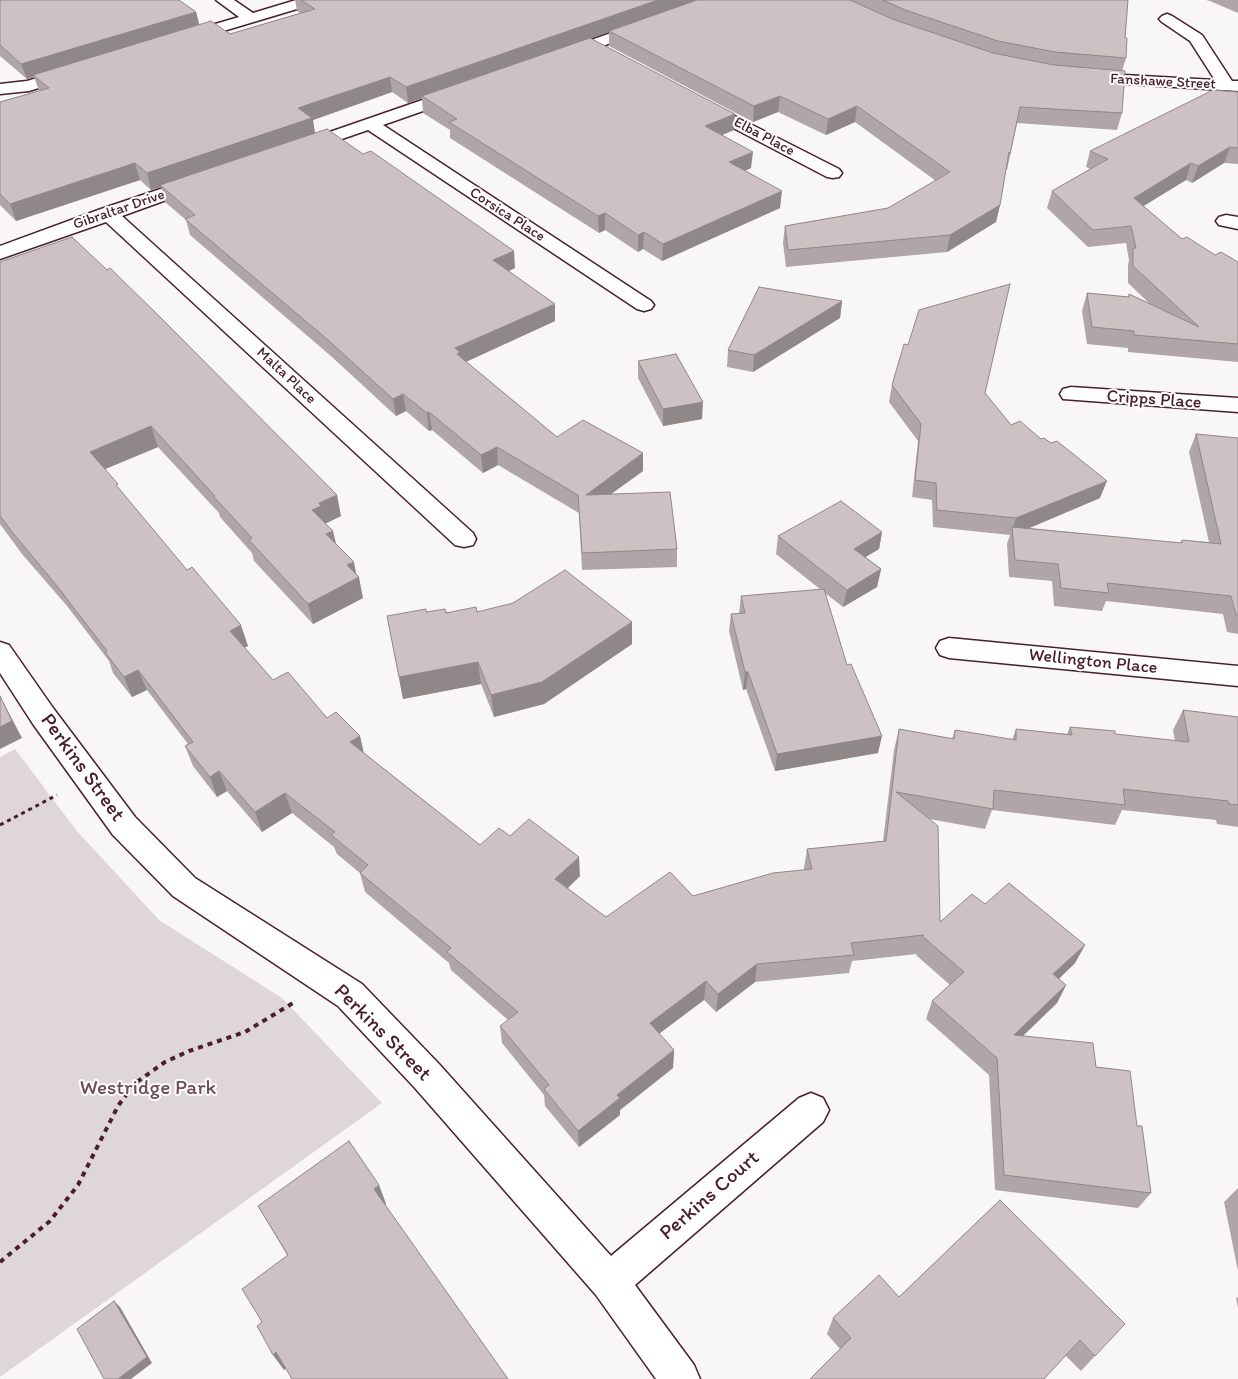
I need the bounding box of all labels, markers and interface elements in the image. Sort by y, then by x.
street label: Fanshawe Street [1110,70,1216,94]
street label: Elba Place [731,114,797,160]
street label: Corsica Place [466,184,548,246]
street label: Gibraltar Drive [71,186,167,234]
street label: Malta Place [253,344,319,408]
street label: Cripps Place [1106,386,1202,414]
street label: Wellington Place [1028,645,1158,679]
street label: Perkins Street [34,709,130,827]
street label: Perkins Street [328,979,436,1087]
park label: Westridge Park [80,1076,216,1102]
street label: Perkins Court [655,1146,765,1246]

